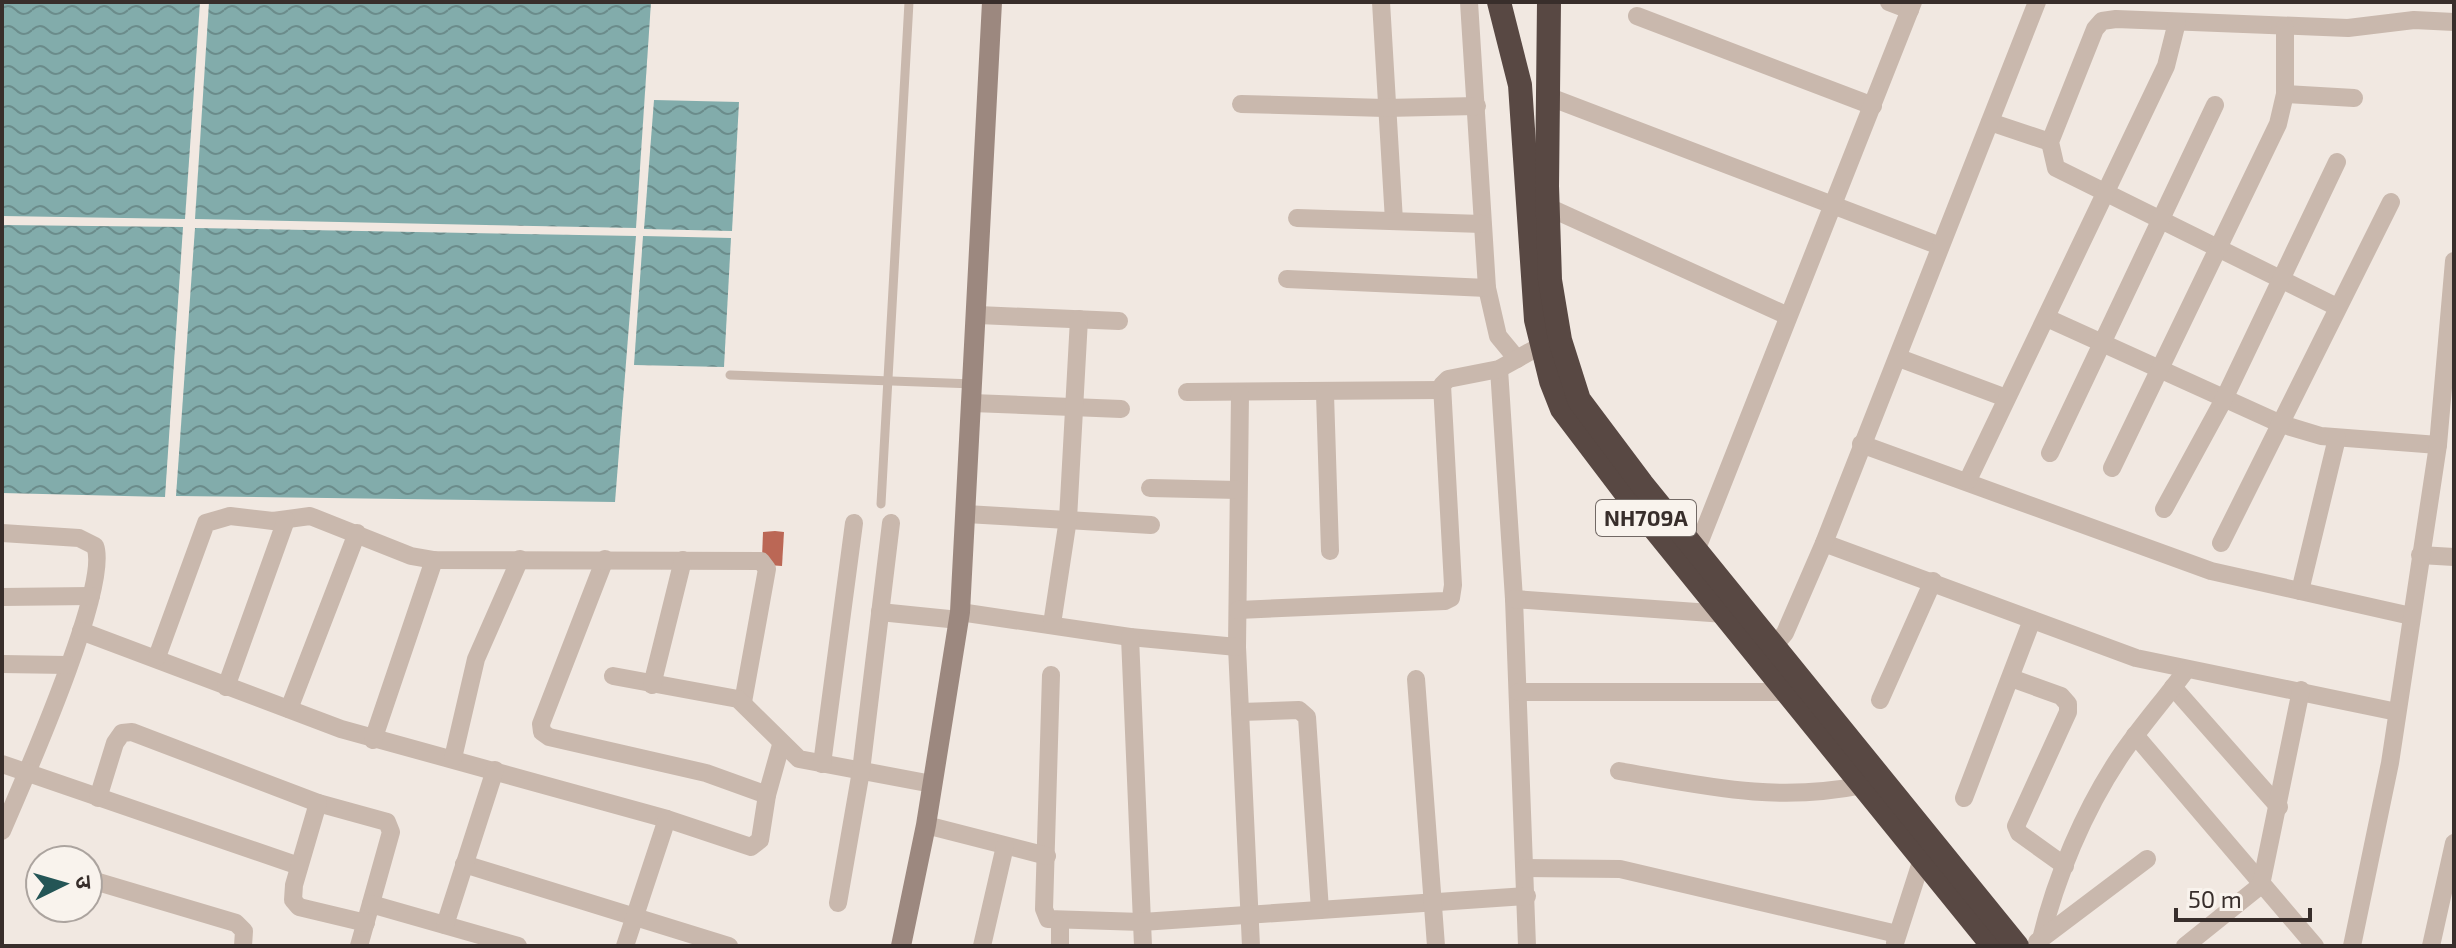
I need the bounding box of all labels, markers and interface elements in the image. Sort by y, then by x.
road number: NH709A [1596,500,1696,536]
north arrow [24,844,104,924]
scale bar [2176,872,2310,922]
text: उ [71,875,99,891]
text: 50 m [2188,884,2242,913]

